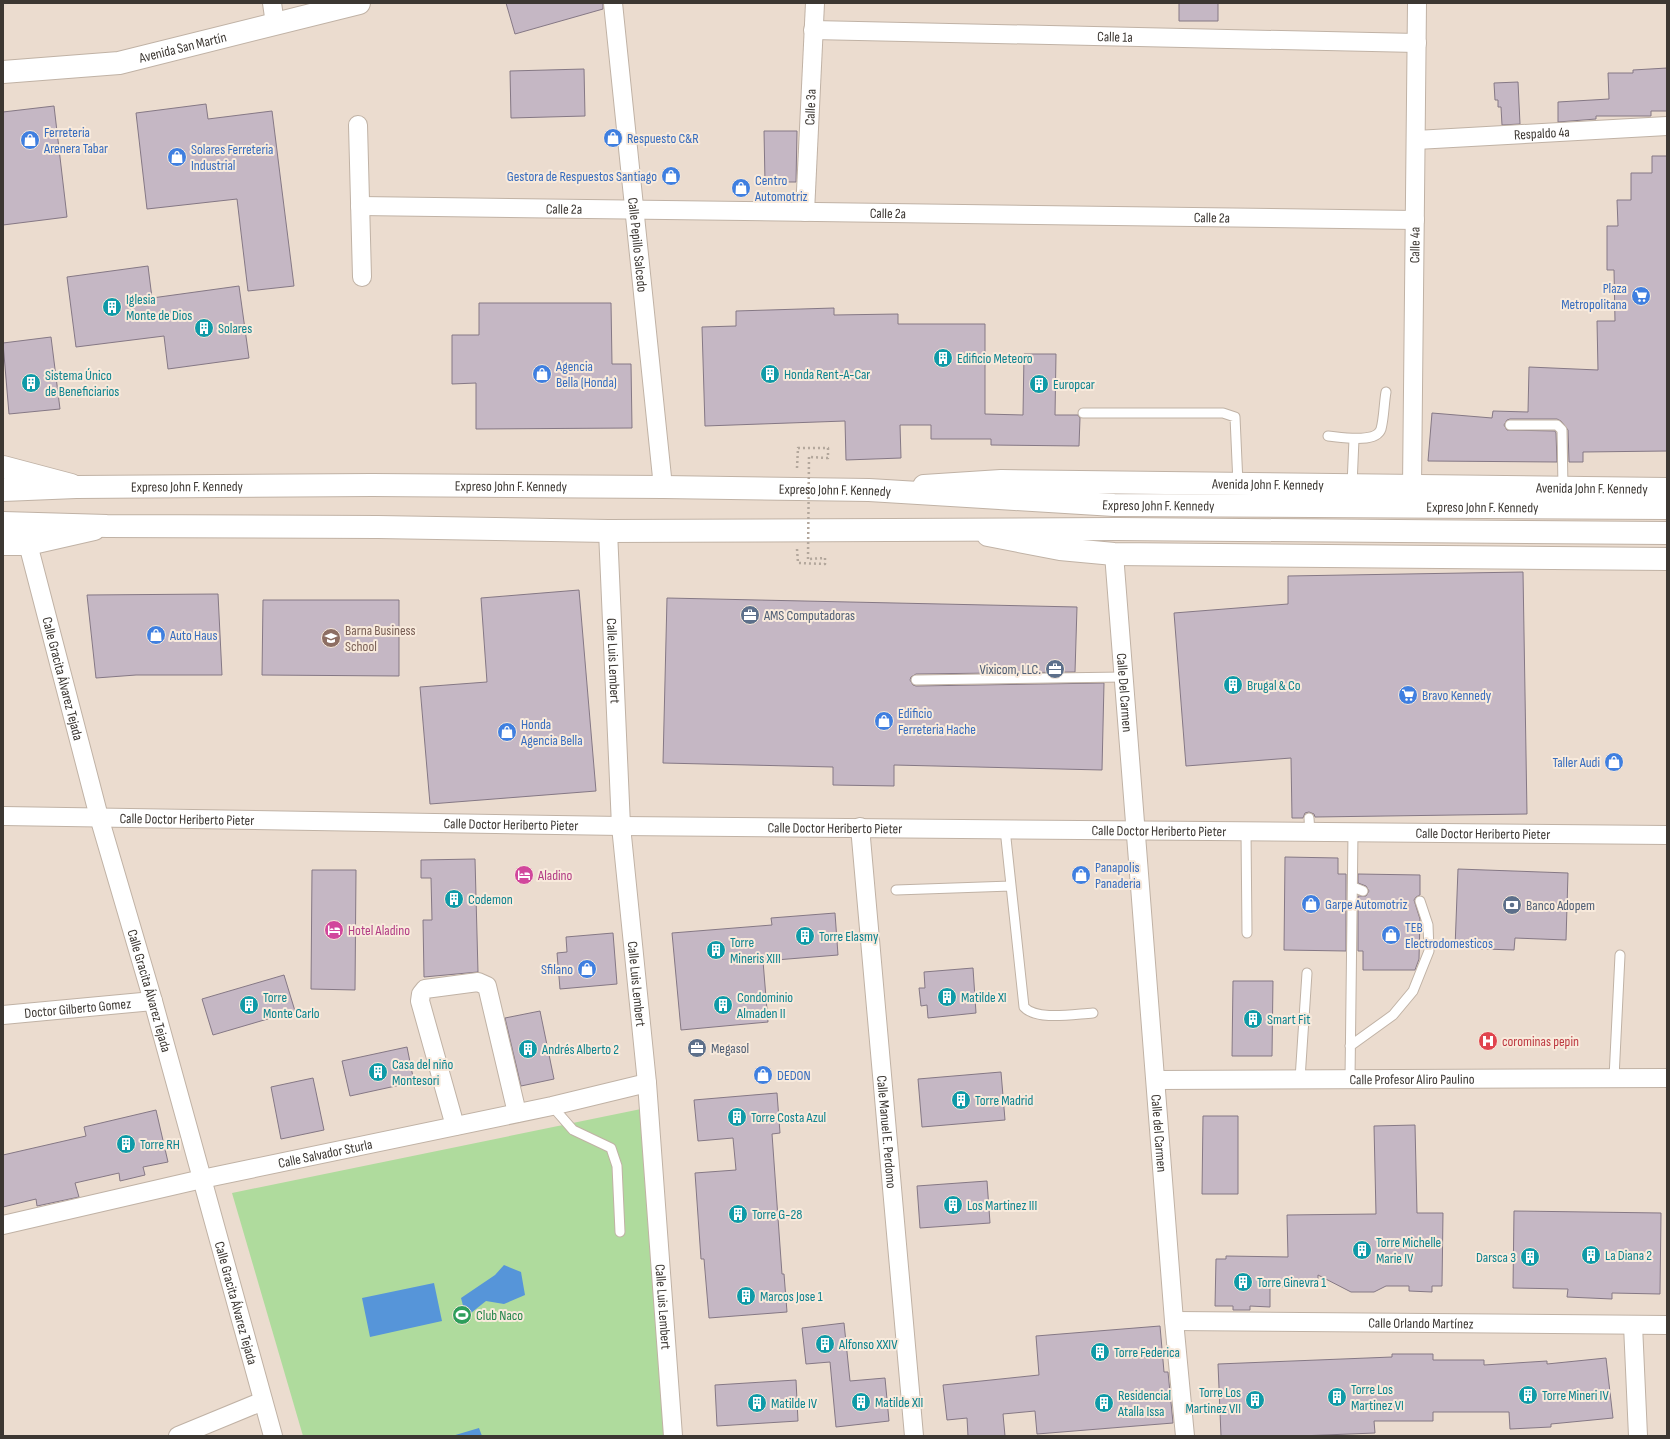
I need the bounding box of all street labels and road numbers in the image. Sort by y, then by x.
street label: Avenida San Martín [136,28,228,67]
street label: Calle 1a [1097,28,1133,46]
street label: Calle 3a [801,89,820,126]
street label: Respaldo 4a [1513,123,1570,144]
street label: Calle Pepillo Salcedo [624,197,651,293]
street label: Calle 2a [546,200,582,218]
street label: Calle 2a [870,205,906,222]
street label: Calle 2a [1194,209,1230,227]
street label: Calle 4a [1406,227,1424,263]
street label: Avenida John F. Kennedy [1211,476,1324,494]
street label: Expreso John F. Kennedy [131,478,244,496]
street label: Expreso John F. Kennedy [455,478,568,495]
street label: Avenida John F. Kennedy [1535,479,1648,498]
street label: Expreso John F. Kennedy [779,481,892,500]
street label: Expreso John F. Kennedy [1102,496,1215,515]
street label: Expreso John F. Kennedy [1426,499,1539,516]
street label: Calle Gracita Álvarez Tejada [38,615,87,742]
street label: Calle Luis Lembert [603,618,624,704]
street label: Calle Del Carmen [1113,653,1136,733]
street label: Calle Doctor Heriberto Pieter [119,810,254,829]
street label: Calle Doctor Heriberto Pieter [443,815,578,834]
street label: Calle Doctor Heriberto Pieter [767,819,902,837]
street label: Calle Doctor Heriberto Pieter [1091,822,1226,840]
street label: Calle Doctor Heriberto Pieter [1415,825,1550,843]
street label: Calle Gracita Álvarez Tejada [123,927,175,1054]
street label: Calle Luis Lembert [624,941,649,1027]
street label: Doctor Gilberto Gomez [24,995,132,1022]
street label: Calle Profesor Aliro Paulino [1350,1071,1475,1088]
street label: Calle Manuel E. Perdomo [873,1075,900,1189]
street label: Calle del Carmen [1147,1094,1170,1173]
street label: Calle Salvador Sturla [277,1136,374,1172]
street label: Calle Gracita Álvarez Tejada [211,1240,261,1366]
street label: Calle Luis Lembert [651,1264,675,1350]
street label: Calle Orlando Martínez [1368,1315,1474,1332]

